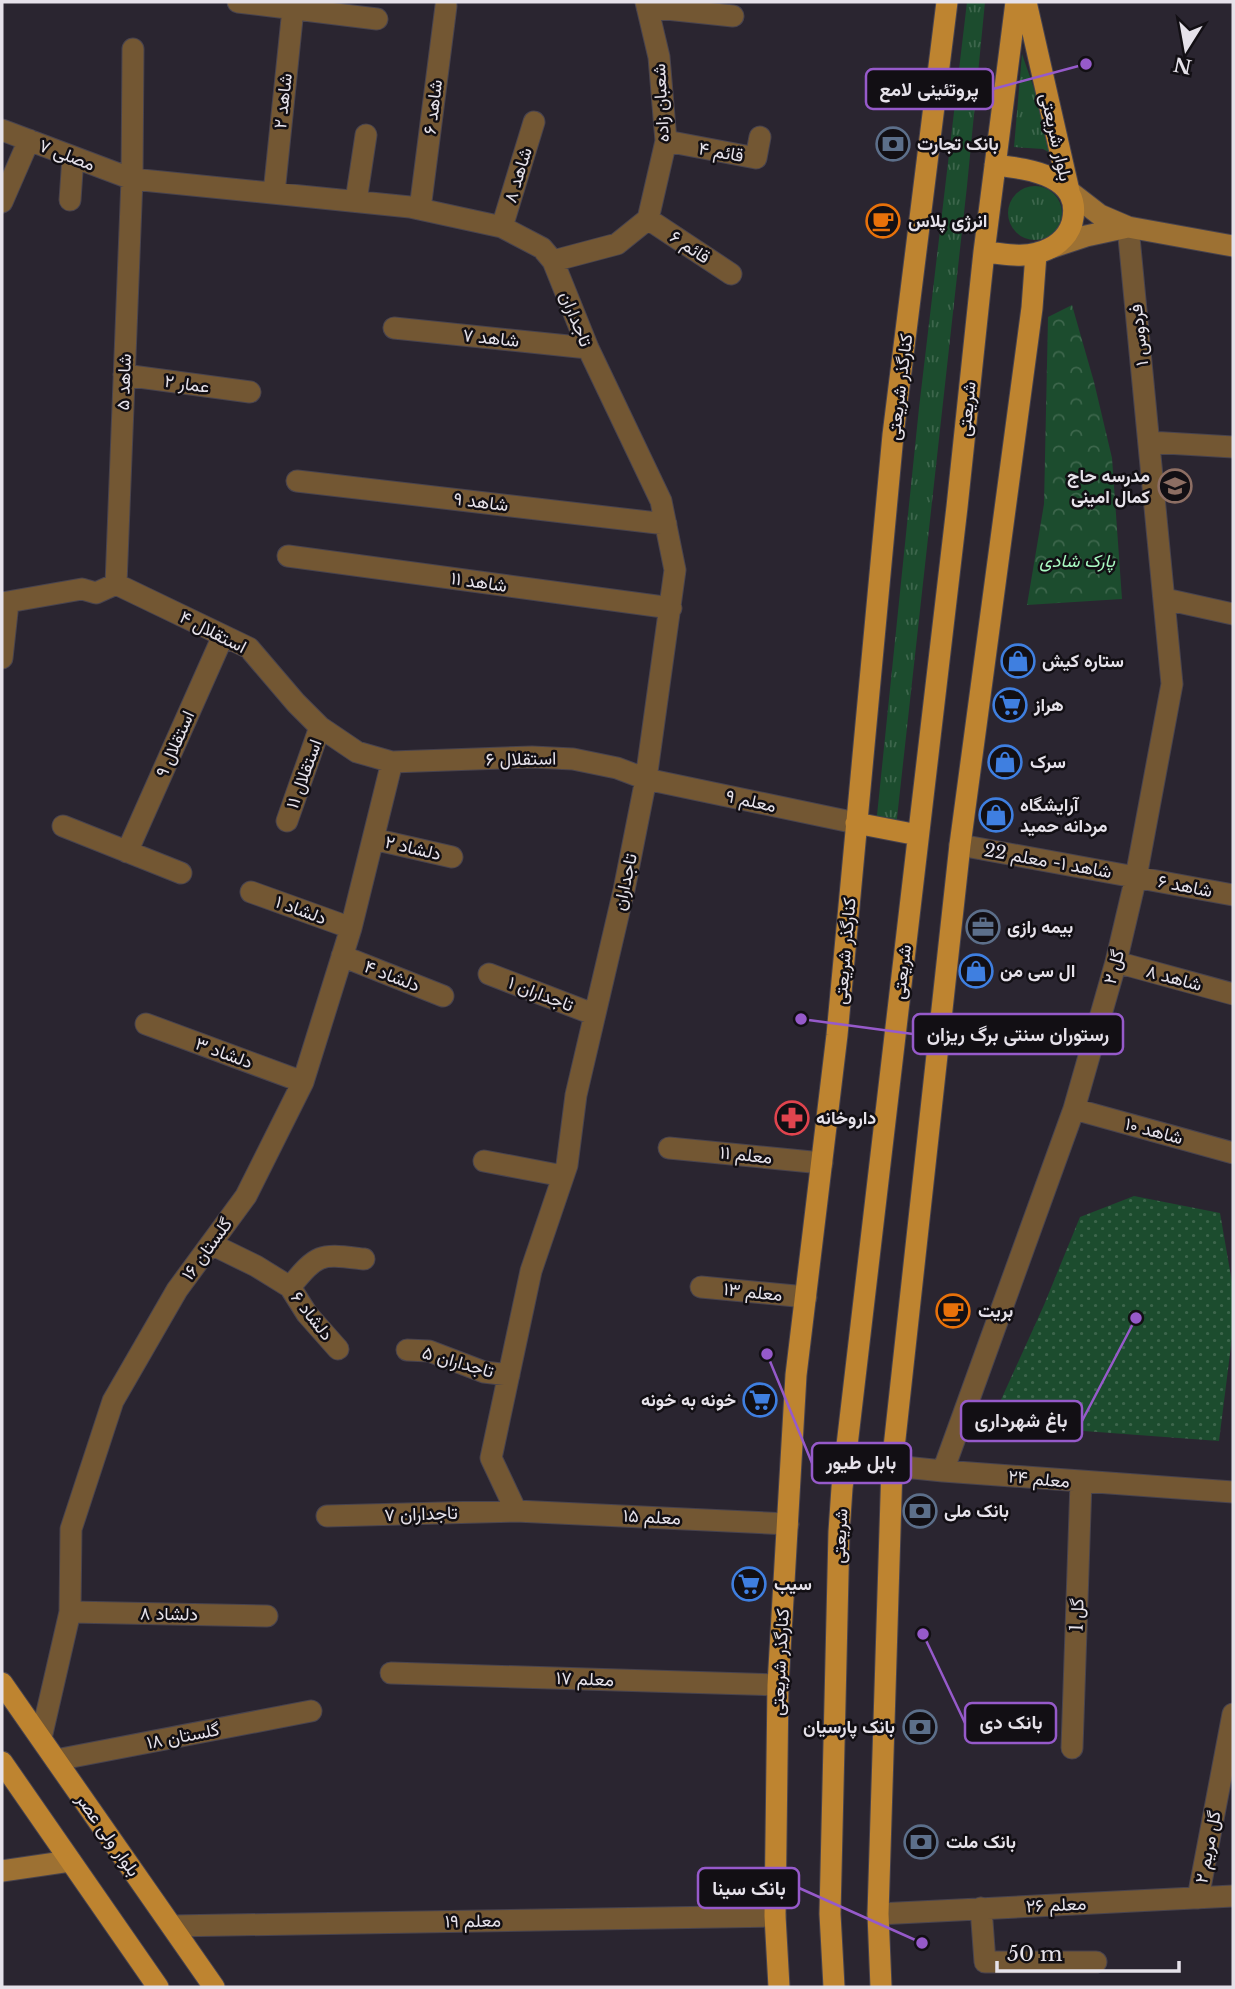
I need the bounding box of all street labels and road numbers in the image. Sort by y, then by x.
street label: شعبان زاده [648,63,674,143]
street label: شاهد ۲ [269,72,297,130]
street label: شاهد ۶ [419,78,447,136]
street label: بلوار شریعتی [1035,91,1077,183]
street label: مصلی ۷ [36,134,98,176]
street label: قائم ۴ [697,137,745,168]
street label: شاهد ۸ [499,145,537,205]
street label: قائم ۶ [665,226,714,269]
street label: تاجداران [555,288,597,350]
street label: فردوس ۱ [1125,303,1153,367]
street label: شاهد ۷ [462,324,520,352]
street label: کنارگذر شریعتی [883,332,917,442]
street label: شاهد ۵ [112,353,136,411]
street label: عمار ۲ [163,370,211,398]
street label: شریعتی [953,380,981,438]
street label: شاهد ۹ [452,488,510,516]
street label: شاهد ۱۱ [449,567,509,597]
street label: استقلال ۴ [176,606,250,658]
street label: استقلال ۹ [151,707,199,781]
street label: استقلال ۱۱ [281,736,327,812]
street label: استقلال ۶ [486,747,556,771]
street label: معلم ۹ [724,785,778,818]
street label: دلشاد ۲ [383,831,443,865]
street label: شاهد ۱- معلم 22 [982,839,1114,884]
street label: تاجداران [608,851,642,913]
street label: شاهد ۶ [1156,870,1214,902]
street label: دلشاد ۱ [272,891,330,929]
street label: کنارگذر شریعتی [829,897,861,1005]
street label: شریعتی [888,943,916,1001]
street label: گل ۲ [1099,947,1129,987]
street label: دلشاد ۴ [361,955,423,997]
street label: شاهد ۸ [1144,960,1204,996]
street label: تاجداران ۱ [505,972,577,1016]
street label: دلشاد ۳ [192,1033,256,1073]
street label: شاهد ۱۰ [1123,1113,1185,1149]
street label: معلم ۱۱ [719,1141,773,1170]
street label: گلستان ۱۶ [177,1213,237,1285]
street label: معلم ۱۳ [722,1278,784,1307]
street label: دلشاد ۶ [286,1287,338,1345]
street label: تاجداران ۵ [420,1341,496,1383]
street label: معلم ۲۴ [1007,1465,1071,1494]
street label: تاجداران ۷ [384,1502,458,1526]
street label: معلم ۱۵ [622,1504,682,1531]
street label: شریعتی [828,1508,852,1564]
street label: گل 1 [1065,1598,1089,1632]
street label: دلشاد ۸ [140,1602,198,1626]
street label: کنارگذر شریعتی [766,1608,794,1716]
street label: معلم ۱۷ [556,1667,614,1692]
street label: گلستان ۱۸ [145,1718,221,1754]
street label: بلوار ولی عصر [71,1788,145,1881]
street label: گل مریم ۲ [1190,1809,1227,1885]
street label: معلم ۲۶ [1025,1892,1087,1919]
street label: معلم ۱۹ [445,1910,501,1933]

